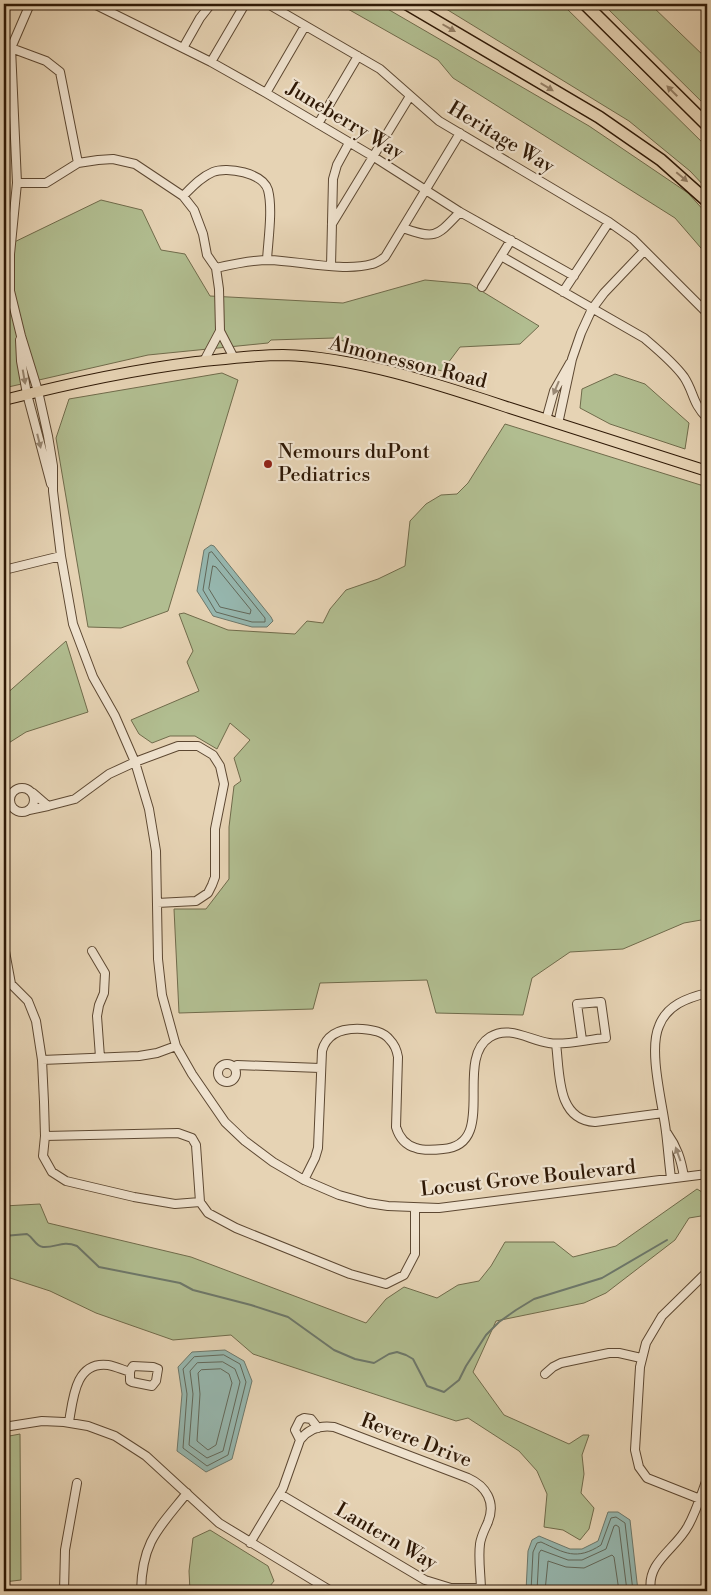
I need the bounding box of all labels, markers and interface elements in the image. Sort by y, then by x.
one-way arrow [442,24,455,33]
street label: Juneberry Way [281,76,408,166]
one-way arrow [541,82,554,91]
one-way arrow [667,85,679,97]
street label: Heritage Way [443,96,559,180]
one-way arrow [675,171,687,183]
street label: Almonesson Road [326,331,490,395]
one-way arrow [21,370,29,386]
one-way arrow [552,381,560,395]
one-way arrow [35,433,43,448]
place label: Nemours duPont Pediatrics [278,440,430,488]
marker: Nemours duPont Pediatrics [262,458,274,470]
one-way arrow [674,1146,682,1161]
street label: Locust Grove Boulevard [419,1155,638,1203]
street label: Revere Drive [357,1408,475,1474]
street label: Lantern Way [330,1498,442,1576]

